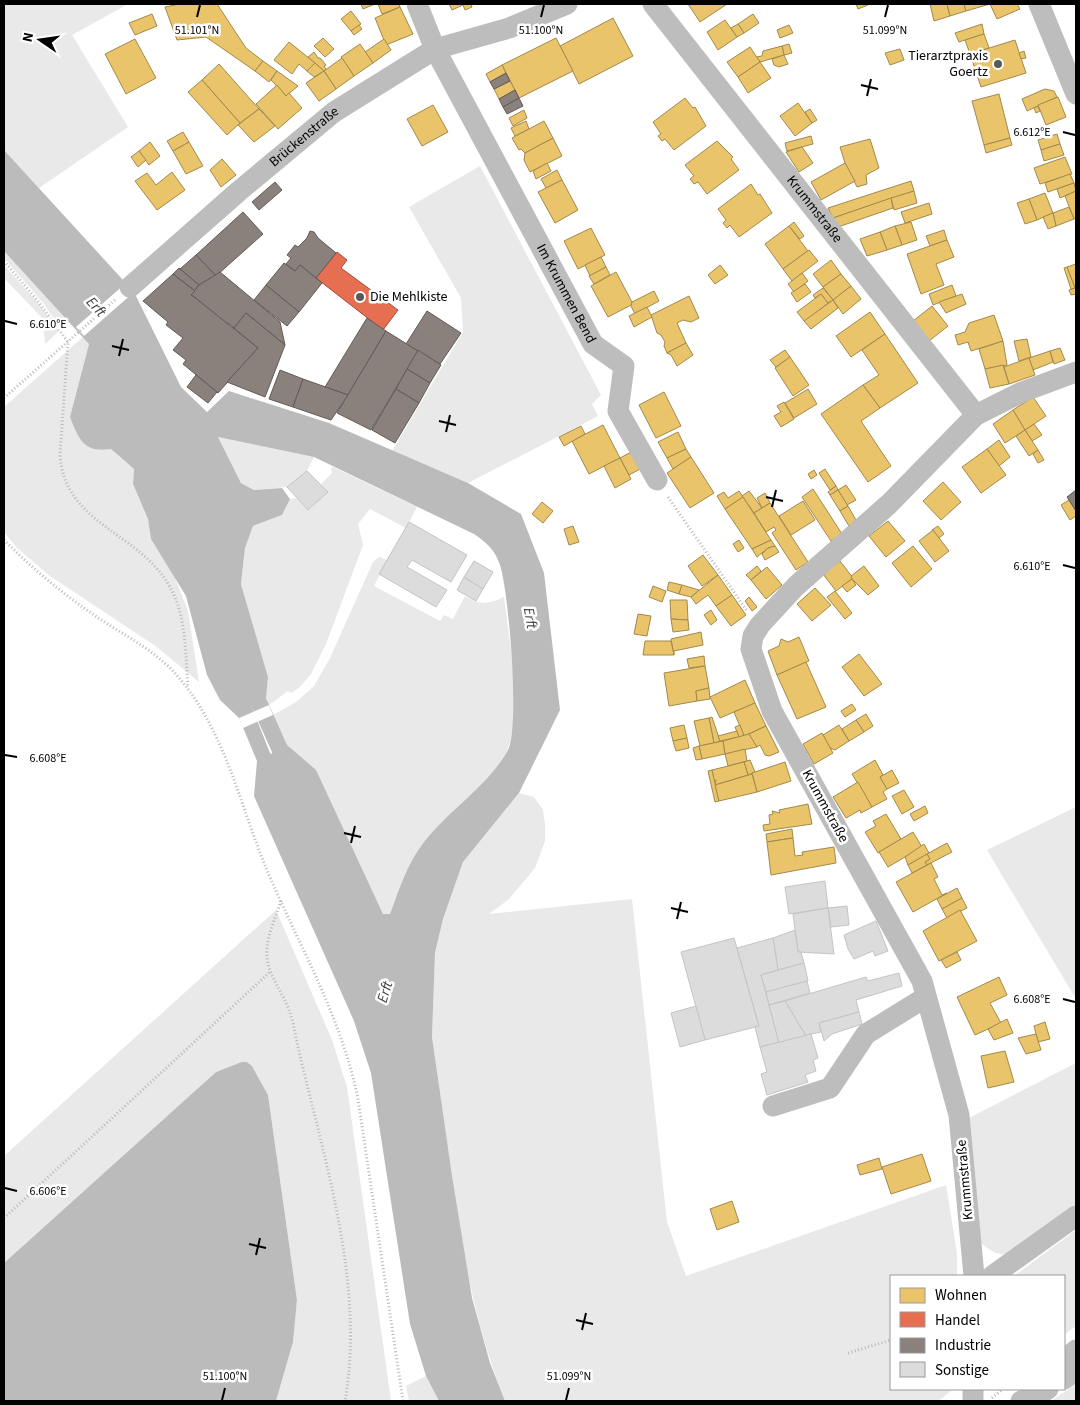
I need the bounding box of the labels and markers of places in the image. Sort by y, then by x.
place label: Tierarztpraxis Goertz [908,46,988,82]
marker: Tierarztpraxis Goertz [992,58,1004,70]
place label: Die Mehlkiste [370,287,448,307]
marker: Die Mehlkiste [354,291,366,303]

